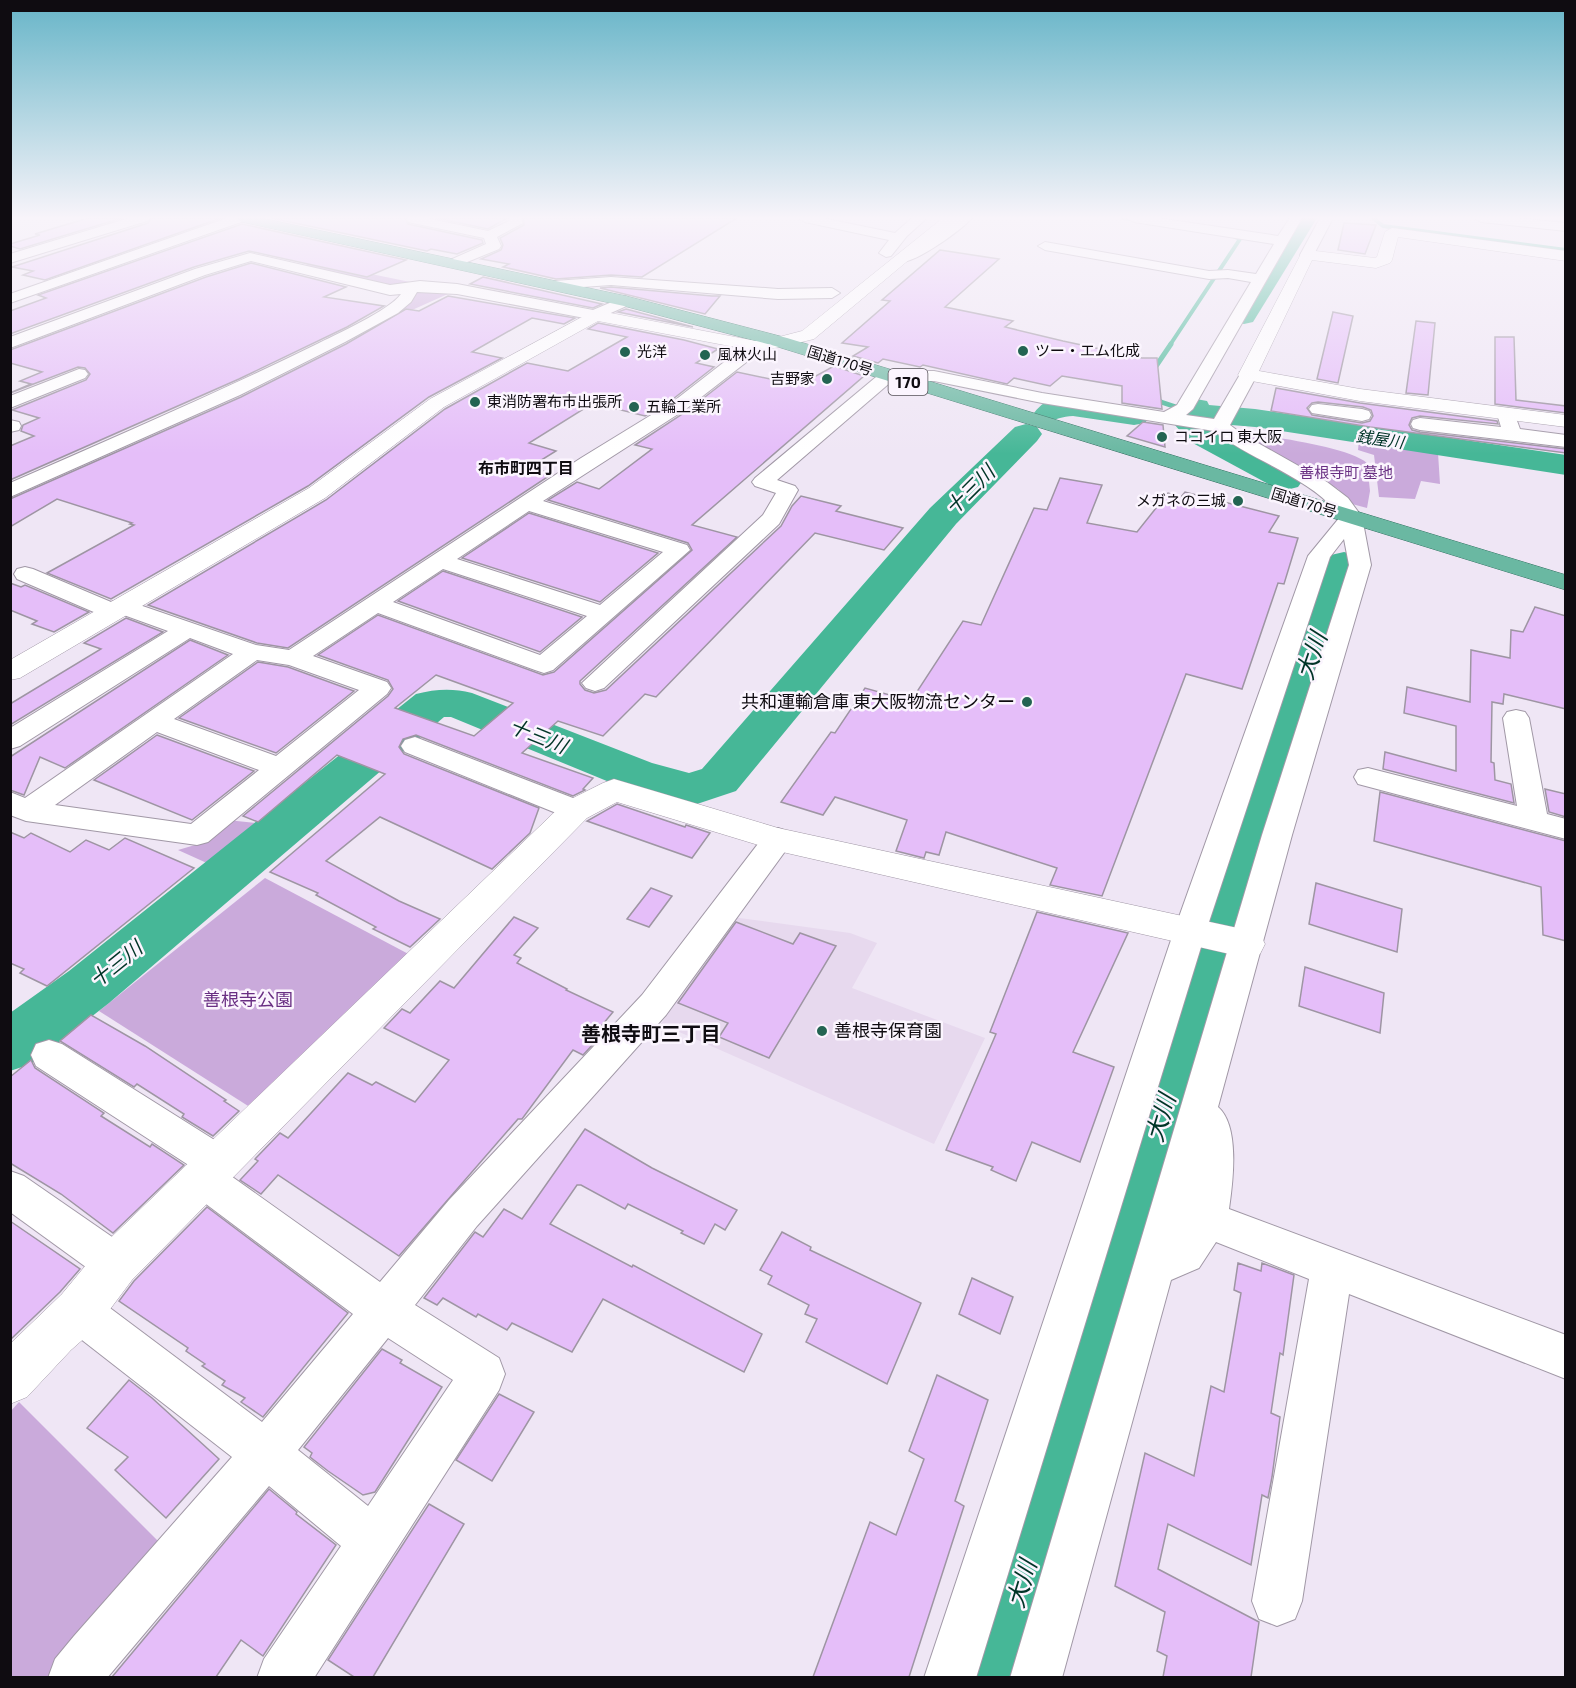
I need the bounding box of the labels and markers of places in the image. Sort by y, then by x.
place label: ツー・エム化成 [1035,341,1140,359]
place label: 光洋 [637,342,667,360]
marker: ツー・エム化成 [1016,344,1030,358]
marker: 光洋 [618,345,632,359]
place label: 風林火山 [717,345,777,363]
marker: 風林火山 [698,348,712,362]
place label: 吉野家 [770,369,815,387]
marker: 吉野家 [820,372,834,386]
place label: 東消防署布市出張所 [487,392,622,410]
marker: 東消防署布市出張所 [468,395,482,409]
place label: 五輪工業所 [646,397,721,415]
marker: 五輪工業所 [627,400,641,414]
place label: ココイロ 東大阪 [1174,427,1282,445]
marker: ココイロ 東大阪 [1155,430,1169,444]
place label: メガネの三城 [1136,491,1226,509]
marker: メガネの三城 [1231,494,1245,508]
place label: 共和運輸倉庫 東大阪物流センター [741,690,1015,712]
marker: 共和運輸倉庫 東大阪物流センター [1020,695,1034,709]
place label: 善根寺保育園 [834,1019,942,1041]
marker: 善根寺保育園 [815,1024,829,1038]

